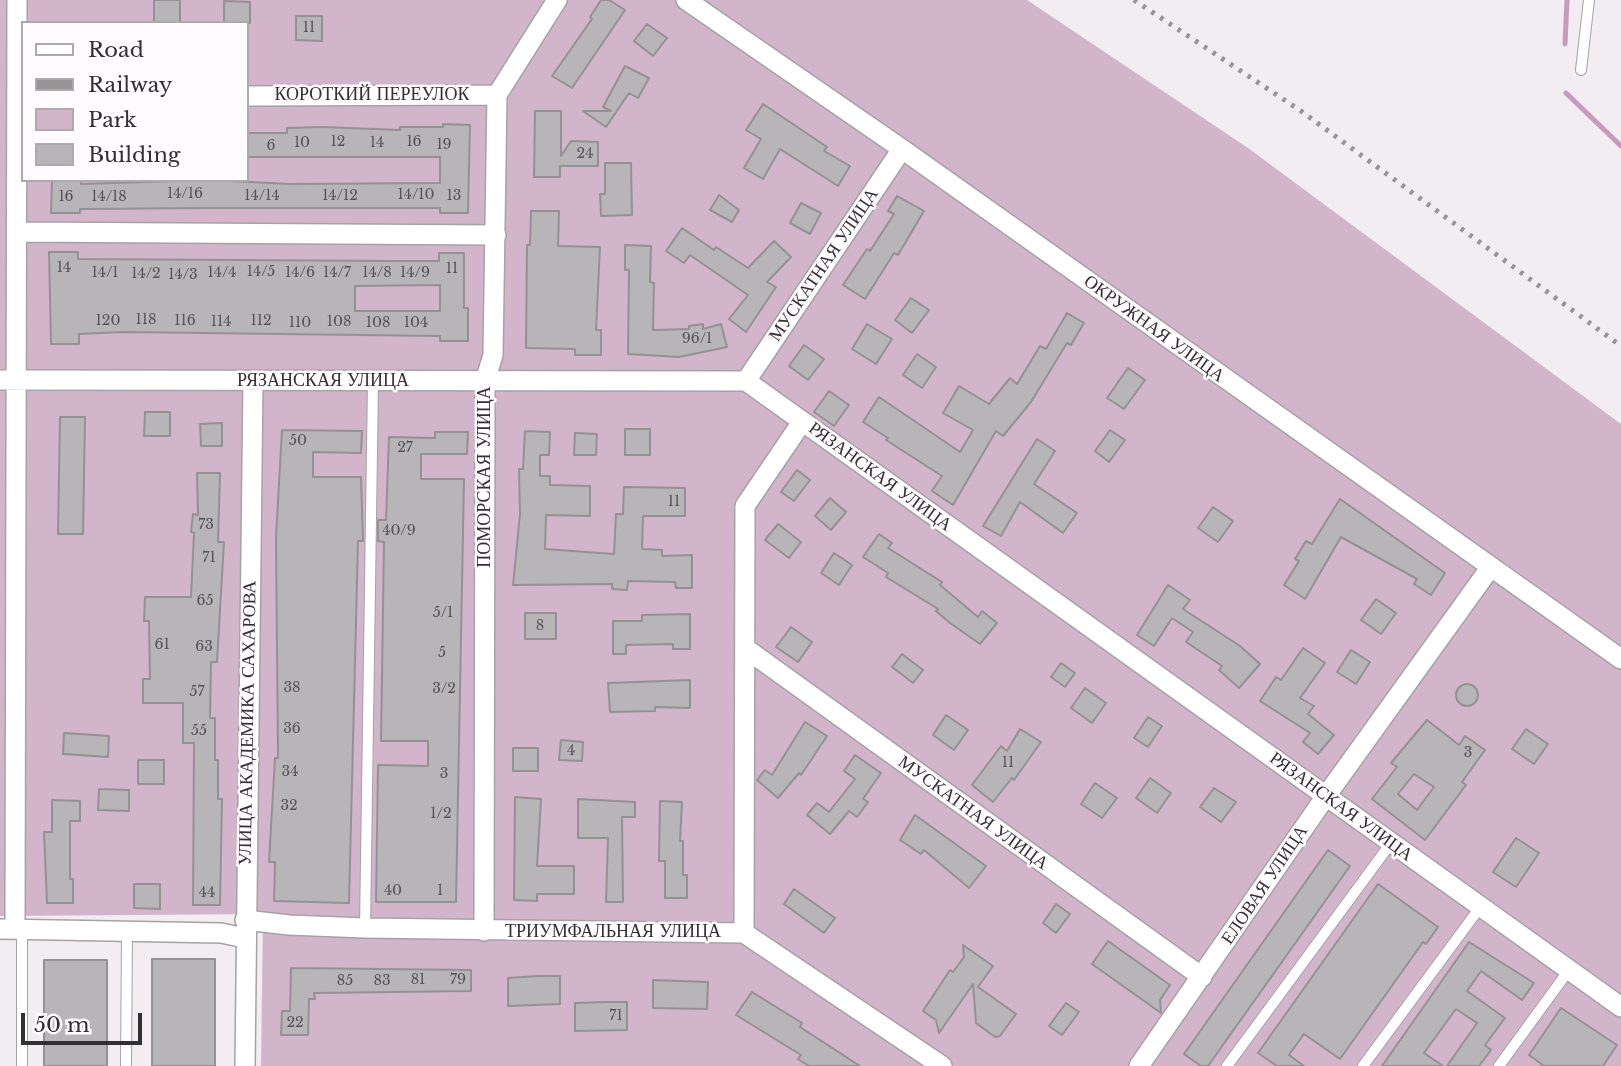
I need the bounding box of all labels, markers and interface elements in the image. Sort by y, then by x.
house number: 11 [303,20,315,36]
legend [21,21,248,182]
text: Road [88,37,144,63]
text: Railway [88,72,172,98]
street label: КОРОТКИЙ ПЕРЕУЛОК [275,84,469,106]
text: Park [88,107,137,133]
house number: 12 [331,134,345,150]
house number: 16 [406,134,422,150]
house number: 10 [294,135,310,151]
house number: 14 [370,135,384,151]
house number: 19 [436,137,452,153]
house number: 6 [266,138,276,154]
text: Building [88,142,180,168]
house number: 24 [577,146,593,162]
street label: МУСКАТНАЯ УЛИЦА [765,184,883,346]
house number: 14/16 [167,186,203,202]
house number: 14/10 [397,187,435,203]
house number: 14/14 [244,188,280,204]
house number: 14/12 [322,188,358,204]
house number: 13 [447,188,461,204]
house number: 16 [58,189,74,205]
house number: 14/18 [91,189,127,205]
house number: 14 [57,260,71,276]
house number: 11 [446,261,458,277]
house number: 14/5 [247,264,275,280]
house number: 14/1 [91,265,119,281]
house number: 14/4 [208,265,236,281]
house number: 14/6 [285,265,315,281]
house number: 14/7 [323,265,351,281]
house number: 14/8 [362,265,392,281]
house number: 14/9 [400,265,430,281]
house number: 14/2 [131,266,161,282]
house number: 14/3 [168,267,198,283]
street label: ОКРУЖНАЯ УЛИЦА [1079,271,1229,387]
house number: 118 [136,312,156,328]
house number: 120 [96,313,120,329]
house number: 116 [174,313,196,329]
house number: 112 [250,313,272,329]
house number: 114 [211,314,231,330]
house number: 108 [327,314,351,330]
house number: 110 [289,315,311,331]
house number: 108 [366,315,390,331]
house number: 104 [404,315,428,331]
house number: 96/1 [682,331,712,347]
street label: РЯЗАНСКАЯ УЛИЦА [237,370,409,392]
street label: ПОМОРСКАЯ УЛИЦА [474,386,496,568]
street label: РЯЗАНСКАЯ УЛИЦА [804,418,956,536]
house number: 50 [289,433,307,449]
house number: 27 [397,440,413,456]
house number: 11 [668,494,680,510]
house number: 73 [198,517,214,533]
house number: 40/9 [382,523,416,539]
house number: 71 [202,550,216,566]
street label: УЛИЦА АКАДЕМИКА САХАРОВА [235,580,261,866]
house number: 65 [197,593,213,609]
house number: 5/1 [433,605,453,621]
house number: 8 [536,618,544,634]
house number: 61 [154,637,170,653]
house number: 63 [195,639,213,655]
house number: 5 [438,645,446,661]
house number: 38 [283,680,301,696]
house number: 3/2 [432,681,456,697]
house number: 57 [190,684,204,700]
house number: 36 [283,721,301,737]
house number: 55 [191,723,207,739]
house number: 4 [567,743,575,759]
house number: 3 [1464,745,1472,761]
street label: РЯЗАНСКАЯ УЛИЦА [1265,748,1417,866]
street label: МУСКАТНАЯ УЛИЦА [894,751,1052,875]
house number: 11 [1002,755,1014,771]
house number: 34 [282,764,298,780]
house number: 3 [440,766,448,782]
house number: 32 [280,798,298,814]
house number: 1/2 [430,806,452,822]
street label: ЕЛОВАЯ УЛИЦА [1217,821,1313,949]
house number: 40 [384,883,402,899]
house number: 1 [437,883,443,899]
house number: 44 [199,885,215,901]
street label: ТРИУМФАЛЬНАЯ УЛИЦА [505,921,721,943]
house number: 81 [411,972,425,988]
house number: 79 [450,972,466,988]
house number: 85 [337,973,353,989]
house number: 83 [373,973,391,989]
scale bar [24,1000,145,1044]
house number: 71 [609,1008,623,1024]
text: 50 m [34,1012,89,1038]
house number: 22 [286,1015,304,1031]

